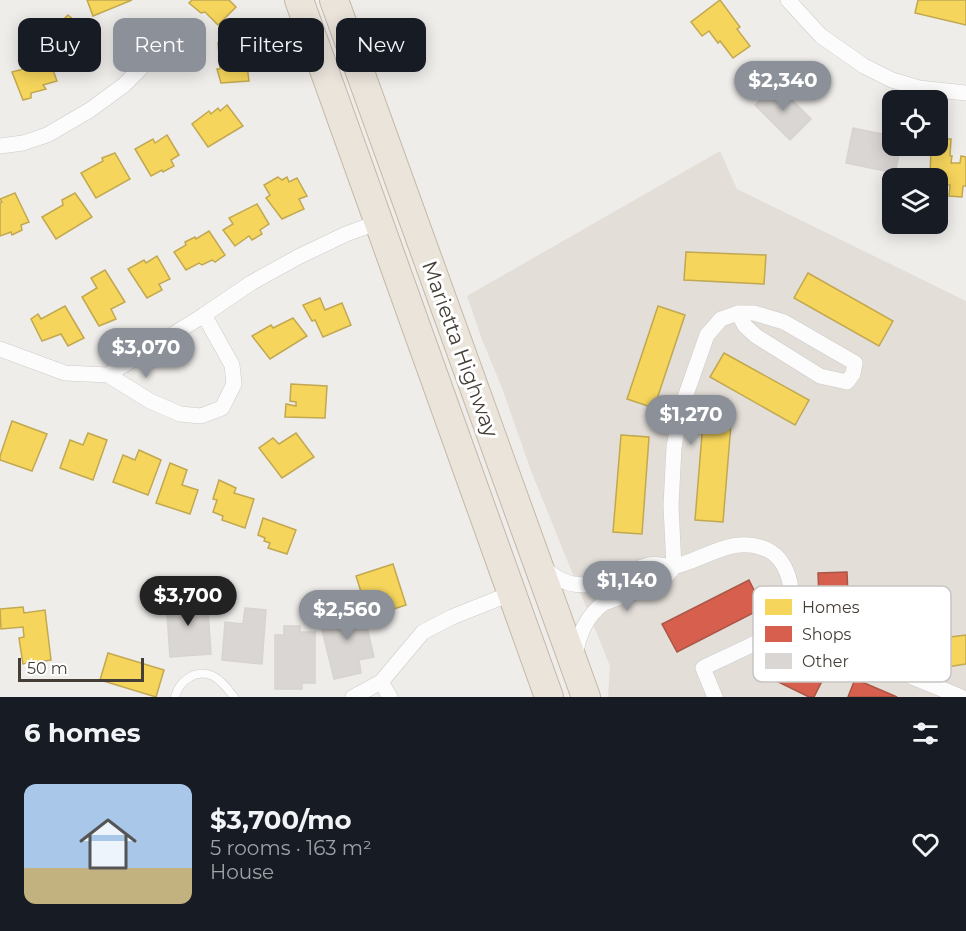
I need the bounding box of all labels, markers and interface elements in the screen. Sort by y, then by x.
chip: Buy [18,18,101,72]
chip: Rent [113,18,206,72]
chip: Filters [218,18,324,72]
chip: New [336,18,426,72]
pin: $2,340 [734,61,832,112]
text: $2,340 [748,68,818,92]
map controls [882,90,948,234]
button: locate [882,90,948,156]
button: layers [882,168,948,234]
street label: Marietta Highway [417,257,504,441]
pin: $3,070 [97,328,195,379]
text: $3,070 [112,335,180,359]
pin: $1,270 [642,395,740,446]
text: $1,270 [659,402,723,426]
pin: $1,140 [578,561,676,612]
text: $1,140 [597,568,657,592]
pin: $3,700 [139,576,237,627]
text: $3,700 [154,583,222,607]
legend [753,586,951,682]
pin: $2,560 [298,590,396,641]
text: $2,560 [313,597,381,621]
text: Homes [802,598,860,617]
text: Shops [802,625,852,644]
text: Other [802,652,849,671]
scale bar [18,655,144,682]
text: 50 m [27,659,68,678]
text: 6 homes [24,717,141,749]
icon: filters [909,717,942,750]
text: $3,700/mo [210,804,352,836]
icon: home [72,808,144,880]
icon: heart [909,828,942,861]
text: 5 rooms · 163 m² [210,836,372,860]
text: House [210,860,274,884]

